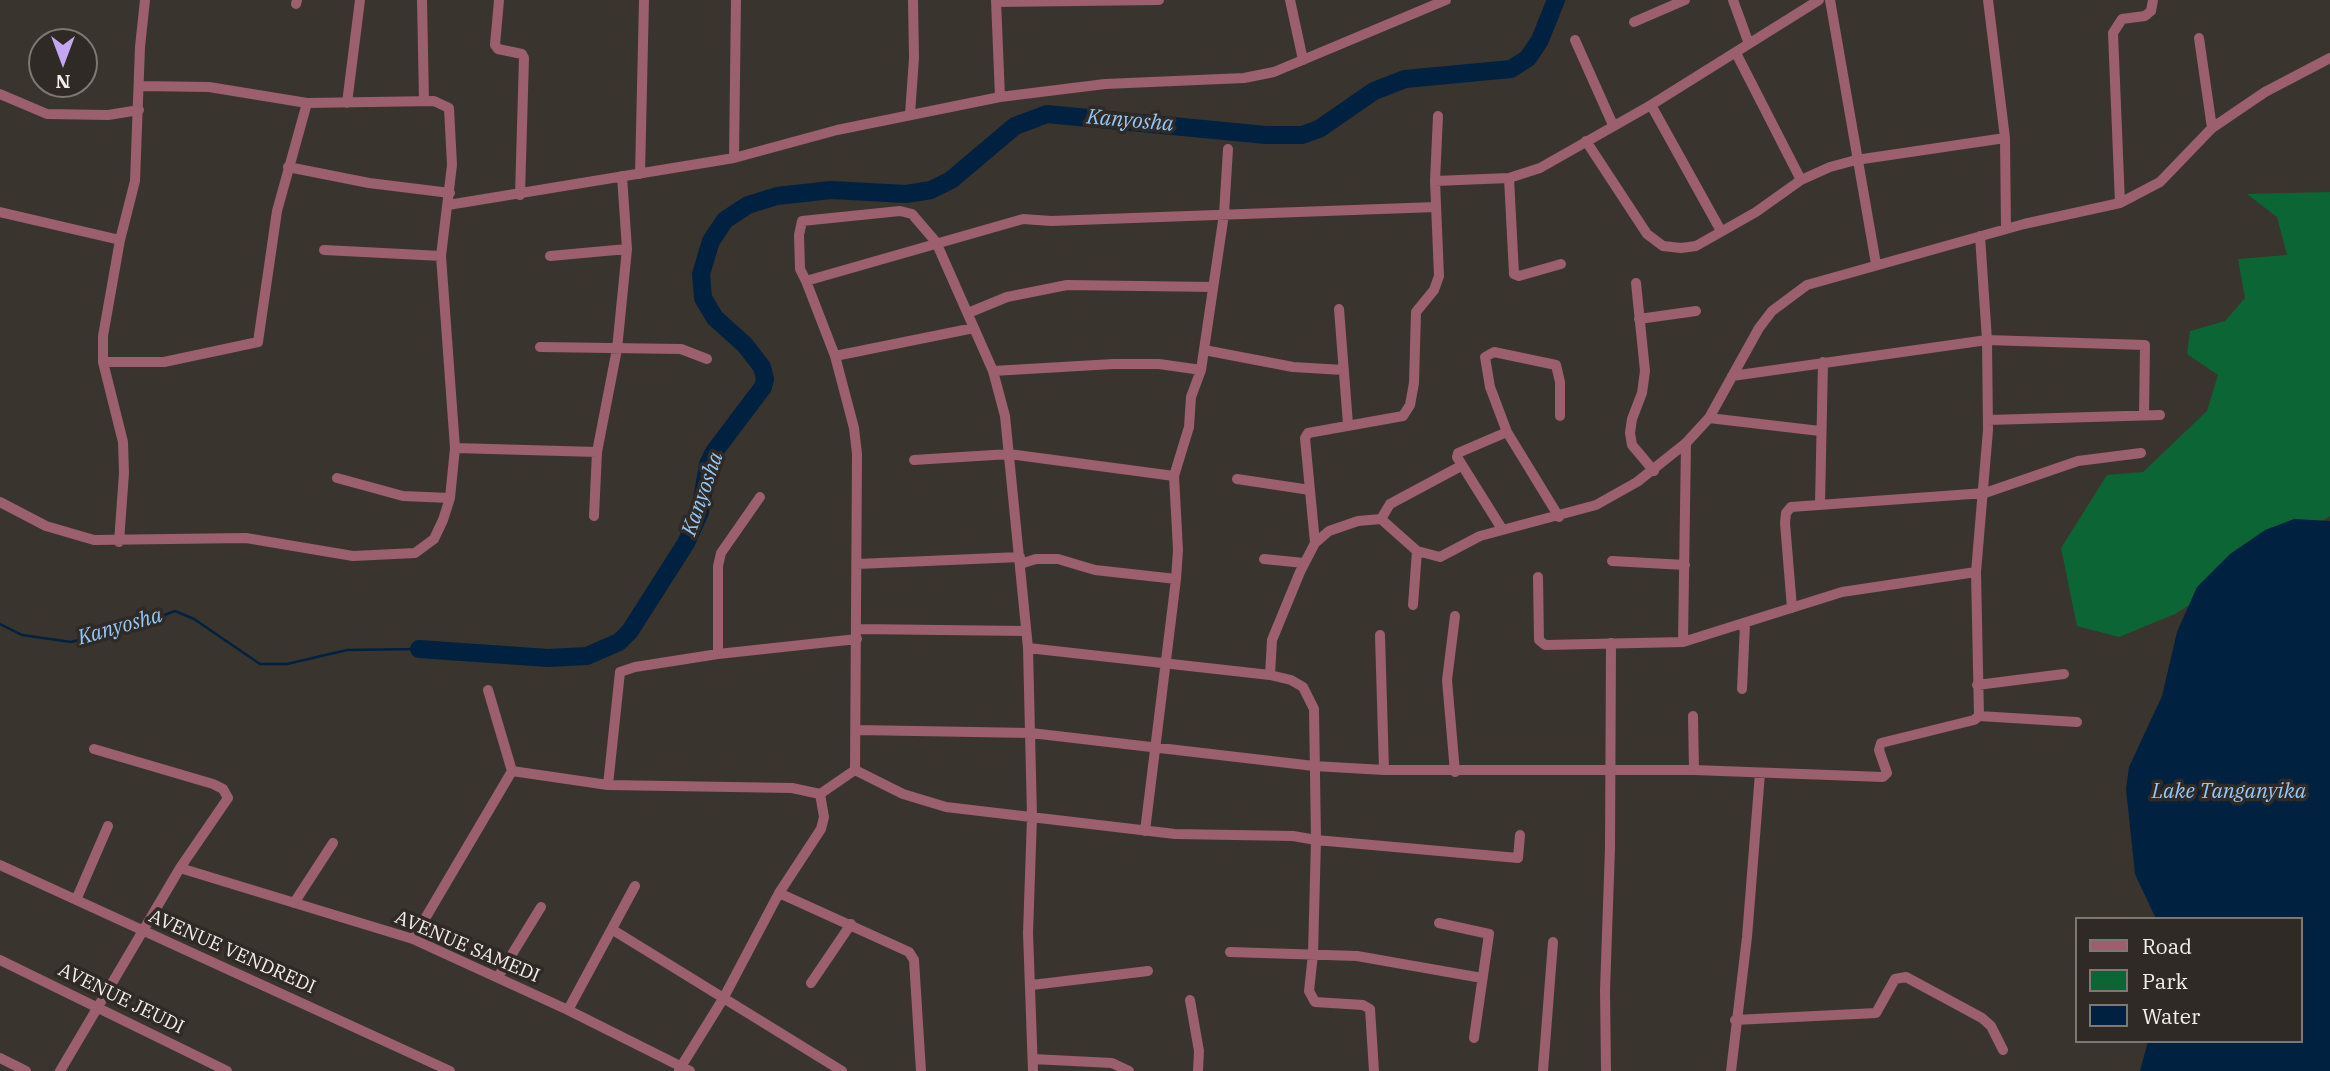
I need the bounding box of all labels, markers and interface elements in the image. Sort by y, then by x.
north arrow [28,28,98,98]
text: N [55,70,71,94]
water label: Kanyosha [1086,105,1174,137]
water label: Kanyosha [677,449,729,539]
water label: Kanyosha [75,603,165,651]
water label: Lake Tanganyika [2152,779,2306,805]
street label: AVENUE VENDREDI [145,905,319,999]
street label: AVENUE SAMEDI [391,906,543,988]
legend [2074,917,2302,1043]
text: Road [2142,932,2192,960]
street label: AVENUE JEUDI [54,959,188,1039]
text: Park [2142,967,2188,995]
text: Water [2142,1002,2200,1030]

